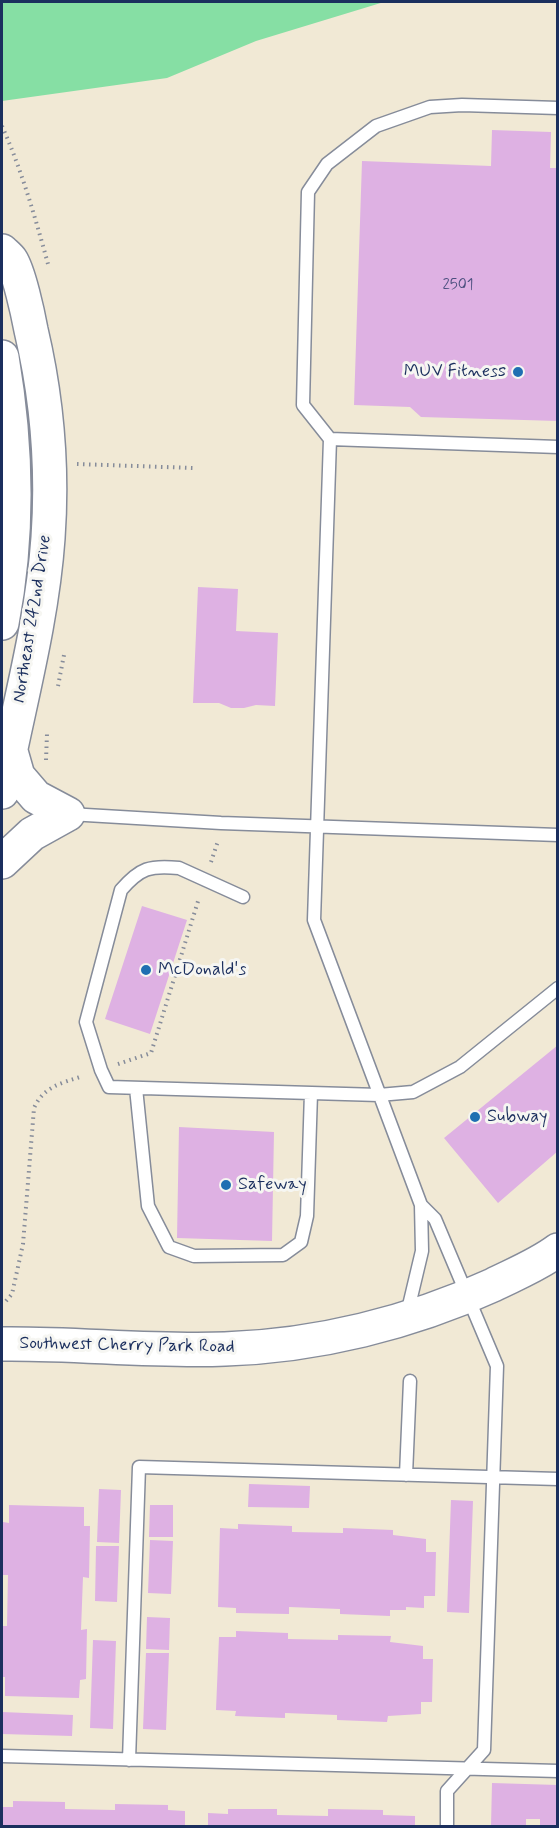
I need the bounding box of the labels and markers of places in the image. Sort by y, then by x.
place label: MUV Fitness [404,361,506,383]
marker: MUV Fitness [511,365,525,379]
place label: McDonald's [158,959,246,981]
marker: McDonald's [139,963,153,977]
place label: Subway [487,1106,548,1128]
marker: Subway [468,1110,482,1124]
place label: Safeway [238,1174,307,1196]
marker: Safeway [219,1178,233,1192]

